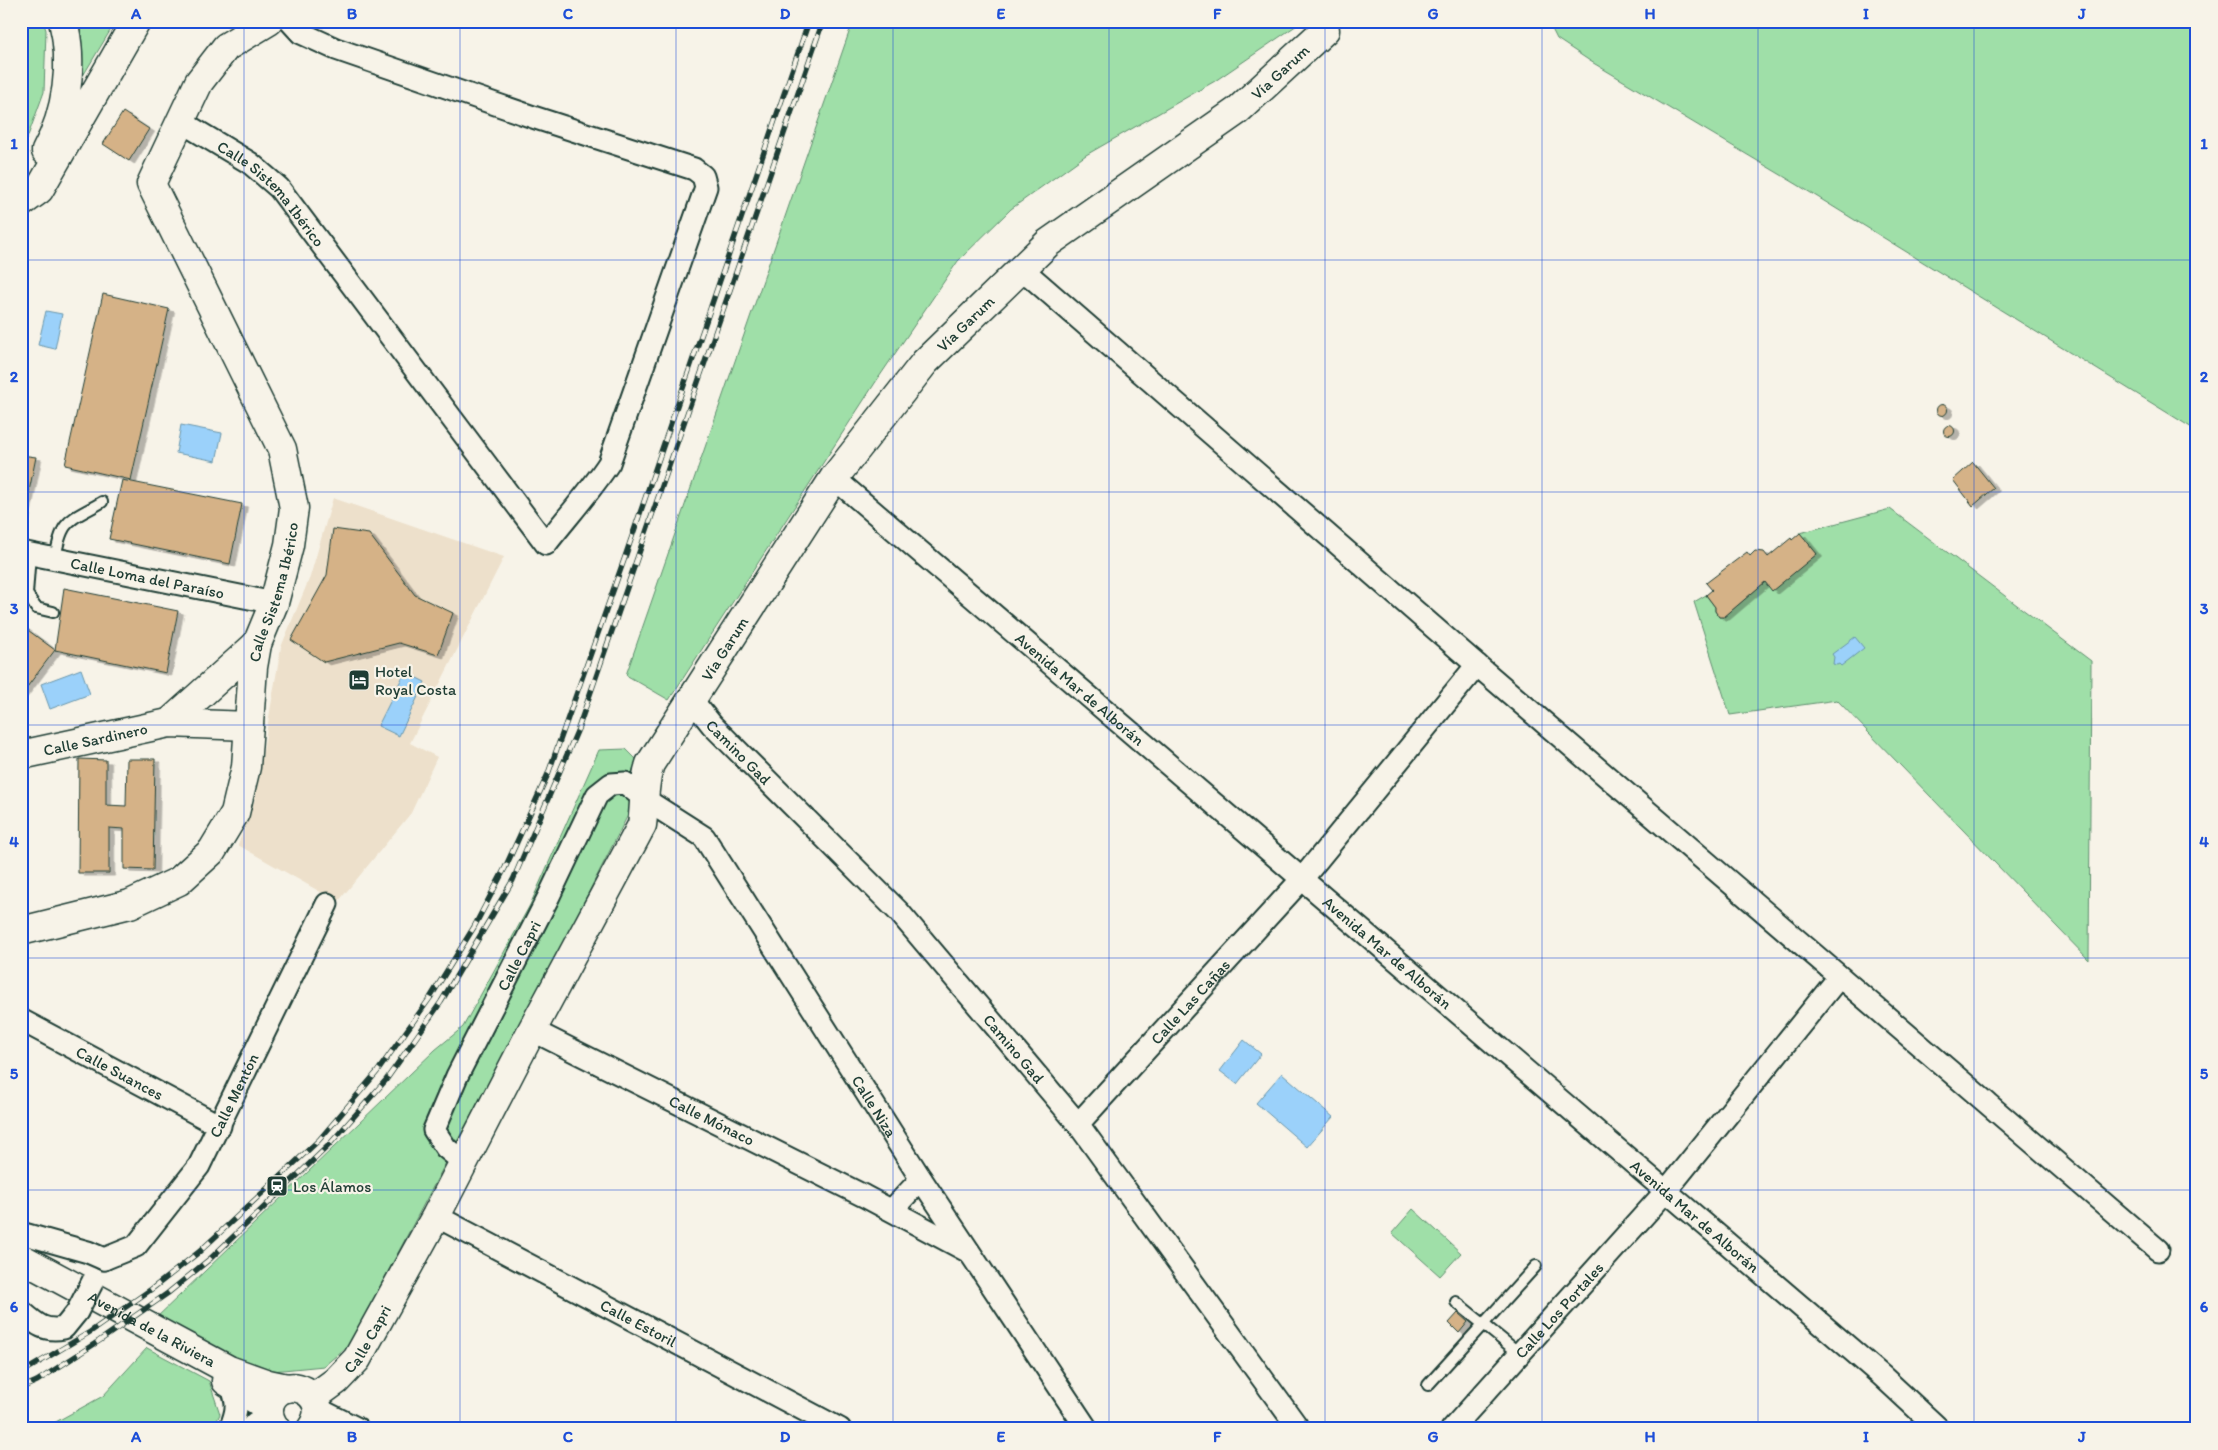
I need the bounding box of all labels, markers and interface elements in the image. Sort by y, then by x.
text: A [130,4,142,23]
text: B [347,4,358,23]
text: C [563,4,574,23]
text: D [780,4,791,23]
text: E [997,4,1006,23]
text: F [1213,4,1222,23]
text: G [1427,4,1439,23]
text: H [1644,4,1656,23]
text: I [1863,4,1869,23]
text: J [2077,4,2086,23]
street label: Vía Garum [1247,40,1313,104]
text: 1 [10,134,18,153]
text: 1 [2200,134,2208,153]
street label: Calle Sistema Ibérico [214,137,329,251]
street label: Vía Garum [933,291,998,356]
text: 2 [10,367,19,386]
text: 2 [2200,367,2209,386]
street label: Calle Sistema Ibérico [245,521,302,663]
street label: Calle Loma del Paraíso [69,553,226,603]
text: 3 [10,599,19,618]
text: 3 [2200,599,2209,618]
street label: Vía Garum [697,613,752,684]
street label: Avenida Mar de Alborán [1011,629,1148,750]
place label: Hotel Royal Costa [375,662,457,699]
hotel icon: Hotel Royal Costa [347,668,371,692]
street label: Camino Gad [702,716,775,789]
street label: Calle Sardinero [41,719,149,760]
text: 4 [9,832,19,851]
text: 4 [2199,832,2209,851]
street label: Avenida Mar de Alborán [1319,892,1456,1013]
street label: Calle Capri [493,917,545,994]
street label: Calle Las Cañas [1147,955,1234,1048]
street label: Camino Gad [979,1010,1049,1087]
street label: Calle Suances [73,1042,167,1104]
street label: Calle Mentón [205,1050,263,1141]
text: 5 [10,1064,19,1083]
text: 5 [2200,1064,2209,1083]
street label: Calle Niza [848,1072,901,1141]
street label: Calle Mónaco [666,1091,757,1150]
street label: Avenida Mar de Alborán [1626,1156,1763,1277]
station icon: Los Álamos [265,1174,289,1198]
place label: Los Álamos [293,1177,371,1196]
street label: Calle Los Portales [1511,1258,1608,1362]
street label: Avenida de la Riviera [85,1287,220,1371]
street label: Calle Estoril [597,1295,680,1351]
text: 6 [10,1297,19,1316]
text: 6 [2200,1297,2209,1316]
street label: Calle Capri [340,1302,395,1377]
text: A [130,1427,142,1446]
text: B [347,1427,358,1446]
text: C [563,1427,574,1446]
text: D [780,1427,791,1446]
text: E [997,1427,1006,1446]
text: F [1213,1427,1222,1446]
text: G [1427,1427,1439,1446]
text: H [1644,1427,1656,1446]
text: I [1863,1427,1869,1446]
text: J [2077,1427,2086,1446]

